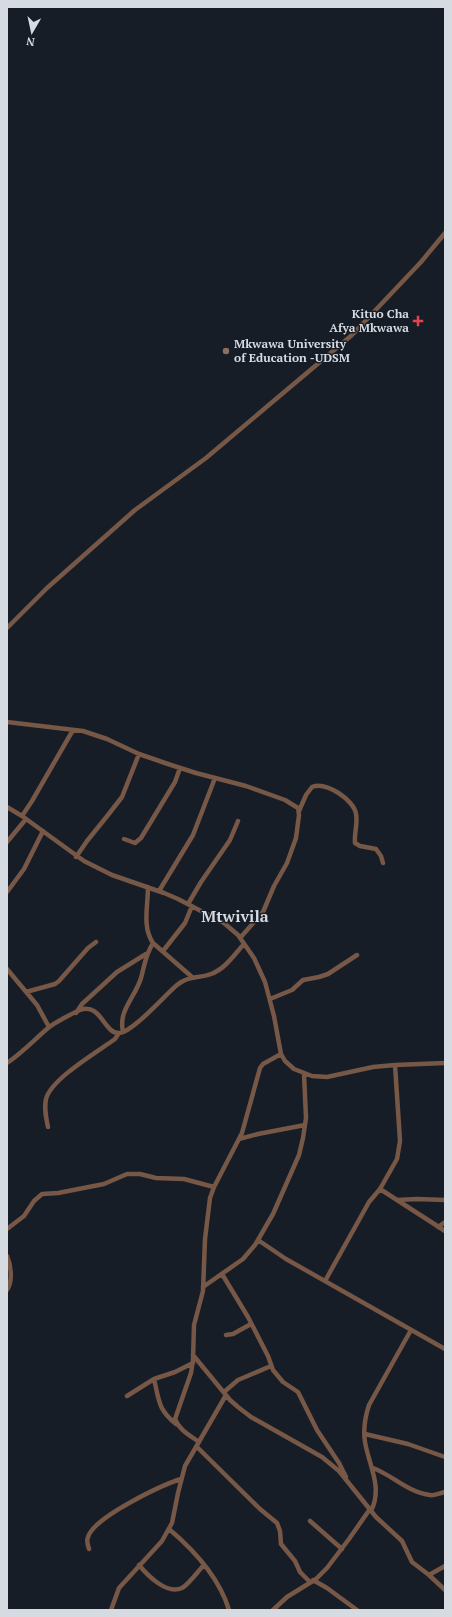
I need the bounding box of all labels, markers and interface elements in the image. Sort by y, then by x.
north arrow [12,12,52,52]
text: N [25,34,36,49]
place label: Kituo Cha Afya Mkwawa [329,306,409,335]
marker: Kituo Cha Afya Mkwawa [412,315,424,327]
place label: Mkwawa University of Education -UDSM [234,336,350,365]
marker: Mkwawa University of Education -UDSM [221,346,231,356]
district label: Mtwivila [201,905,269,927]

